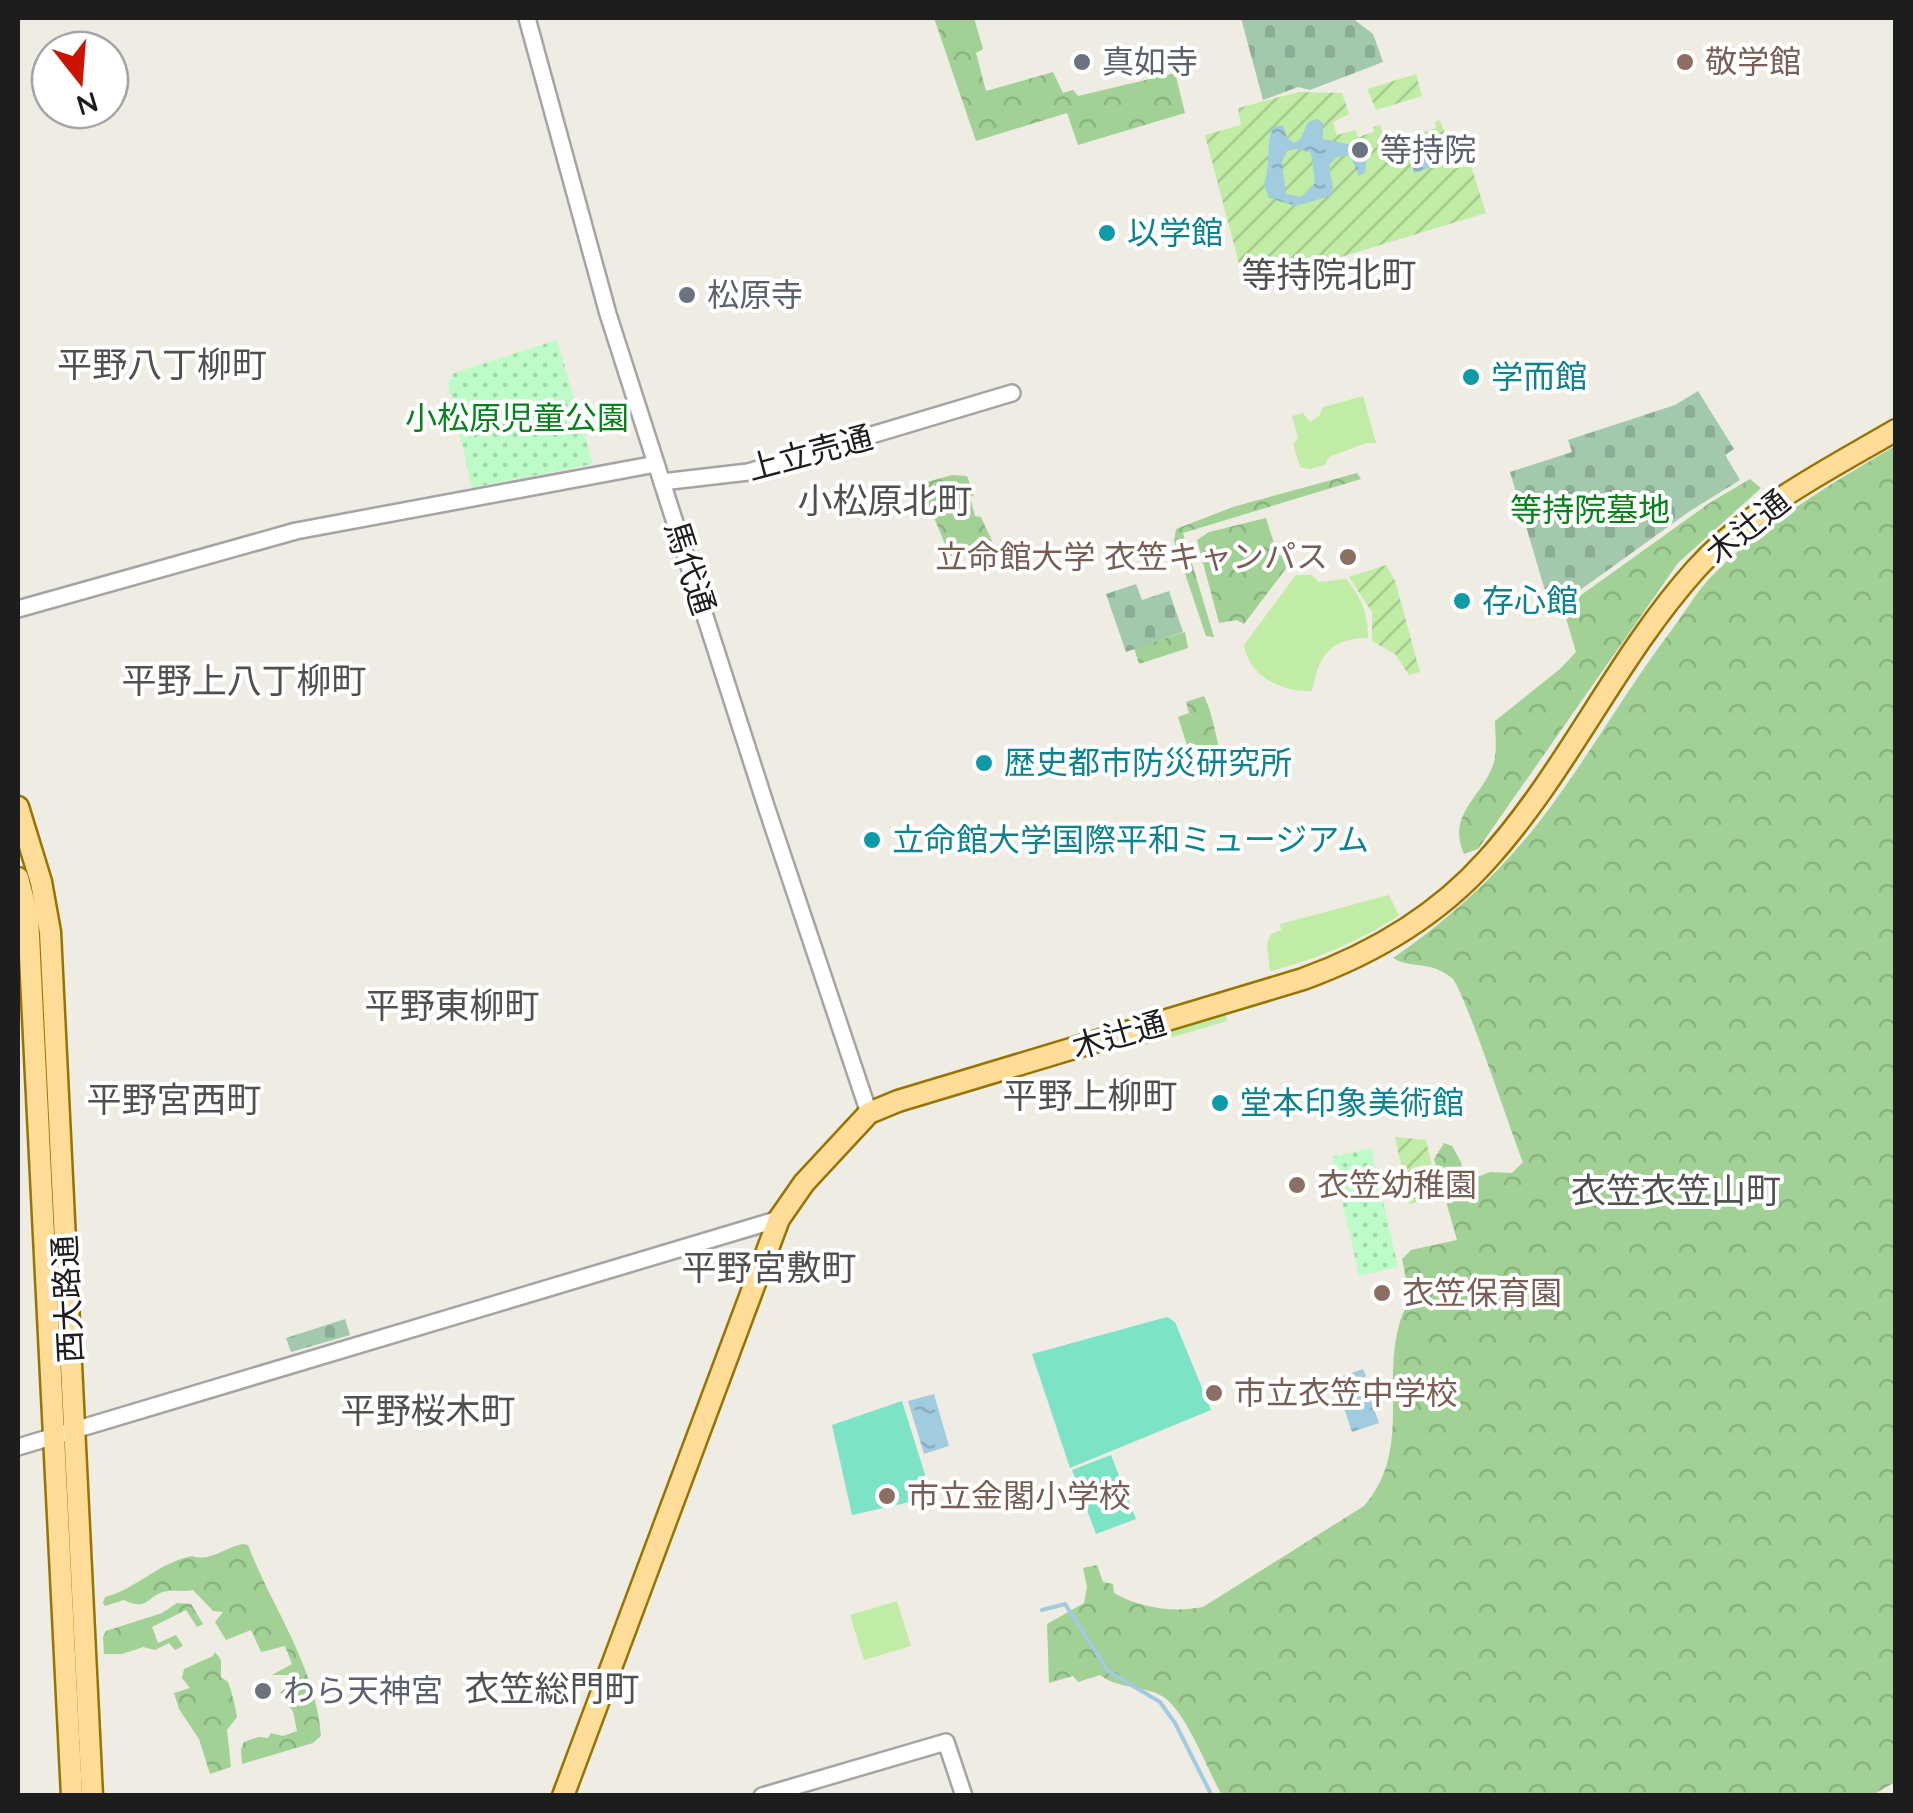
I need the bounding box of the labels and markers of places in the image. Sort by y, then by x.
place label: 真如寺 [1102,41,1198,81]
place label: 敬学館 [1705,41,1801,81]
marker: 真如寺 [1071,51,1093,73]
marker: 敬学館 [1674,51,1696,73]
place label: 等持院 [1380,129,1476,169]
marker: 等持院 [1349,139,1371,161]
place label: 以学館 [1127,212,1223,252]
marker: 以学館 [1096,222,1118,244]
place label: 松原寺 [707,274,803,314]
marker: 松原寺 [676,284,698,306]
place label: 学而館 [1491,356,1587,396]
marker: 学而館 [1460,366,1482,388]
place label: 立命館大学 衣笠キャンパス [935,536,1328,576]
marker: 立命館大学 衣笠キャンパス [1337,546,1359,568]
place label: 存心館 [1482,580,1578,620]
marker: 存心館 [1451,590,1473,612]
place label: 歴史都市防災研究所 [1004,742,1292,782]
marker: 歴史都市防災研究所 [973,752,995,774]
place label: 立命館大学国際平和ミュージアム [892,819,1369,859]
marker: 立命館大学国際平和ミュージアム [861,829,883,851]
place label: 堂本印象美術館 [1240,1082,1464,1122]
marker: 堂本印象美術館 [1209,1092,1231,1114]
place label: 衣笠幼稚園 [1317,1164,1477,1204]
marker: 衣笠幼稚園 [1286,1174,1308,1196]
place label: 衣笠保育園 [1402,1272,1562,1312]
marker: 衣笠保育園 [1371,1282,1393,1304]
place label: 市立衣笠中学校 [1234,1372,1458,1412]
marker: 市立衣笠中学校 [1203,1382,1225,1404]
place label: 市立金閣小学校 [907,1475,1131,1515]
marker: 市立金閣小学校 [876,1485,898,1507]
place label: わら天神宮 [283,1670,443,1710]
marker: わら天神宮 [252,1680,274,1702]

